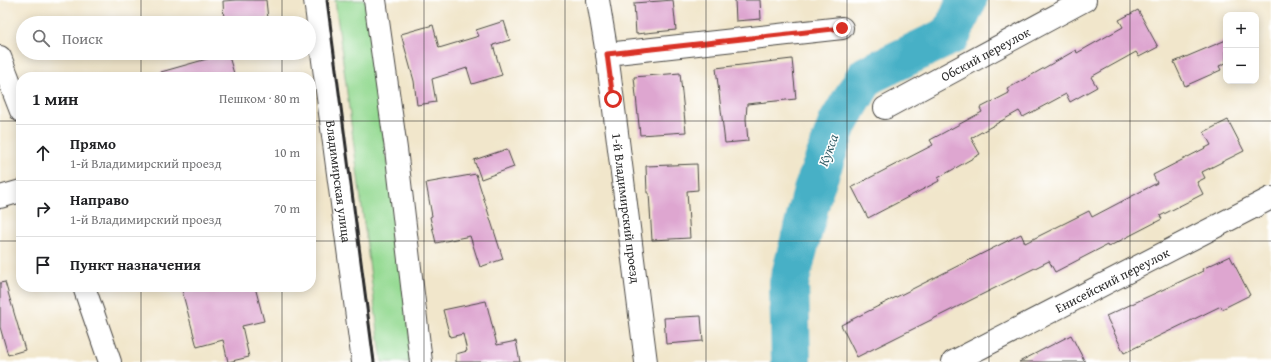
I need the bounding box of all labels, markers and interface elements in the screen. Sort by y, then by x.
map controls [1223,12,1259,84]
button: + [1223,12,1259,48]
search box [16,16,316,60]
route end [833,19,851,37]
street label: Обский переулок [937,22,1034,86]
icon: search [30,27,52,49]
text: Поиск [62,28,103,49]
button: − [1223,48,1259,84]
text: 1 мин [32,86,78,111]
text: Пешком · 80 m [219,89,300,108]
route start [604,90,622,108]
street label: Владимирская улица [322,119,357,244]
water label: Кукса [813,130,843,169]
street label: 1-й Владимирский проезд [608,132,645,284]
text: Прямо [70,133,116,154]
icon: ahead [32,142,54,164]
text: 10 m [274,143,300,162]
text: 1-й Владимирский проезд [70,154,222,173]
text: Направо [70,189,129,210]
icon: right [32,198,54,220]
text: 70 m [274,199,300,218]
text: 1-й Владимирский проезд [70,210,222,229]
street label: Енисейский переулок [1052,243,1173,317]
icon: arrive [32,254,54,276]
text: Пункт назначения [70,254,201,275]

